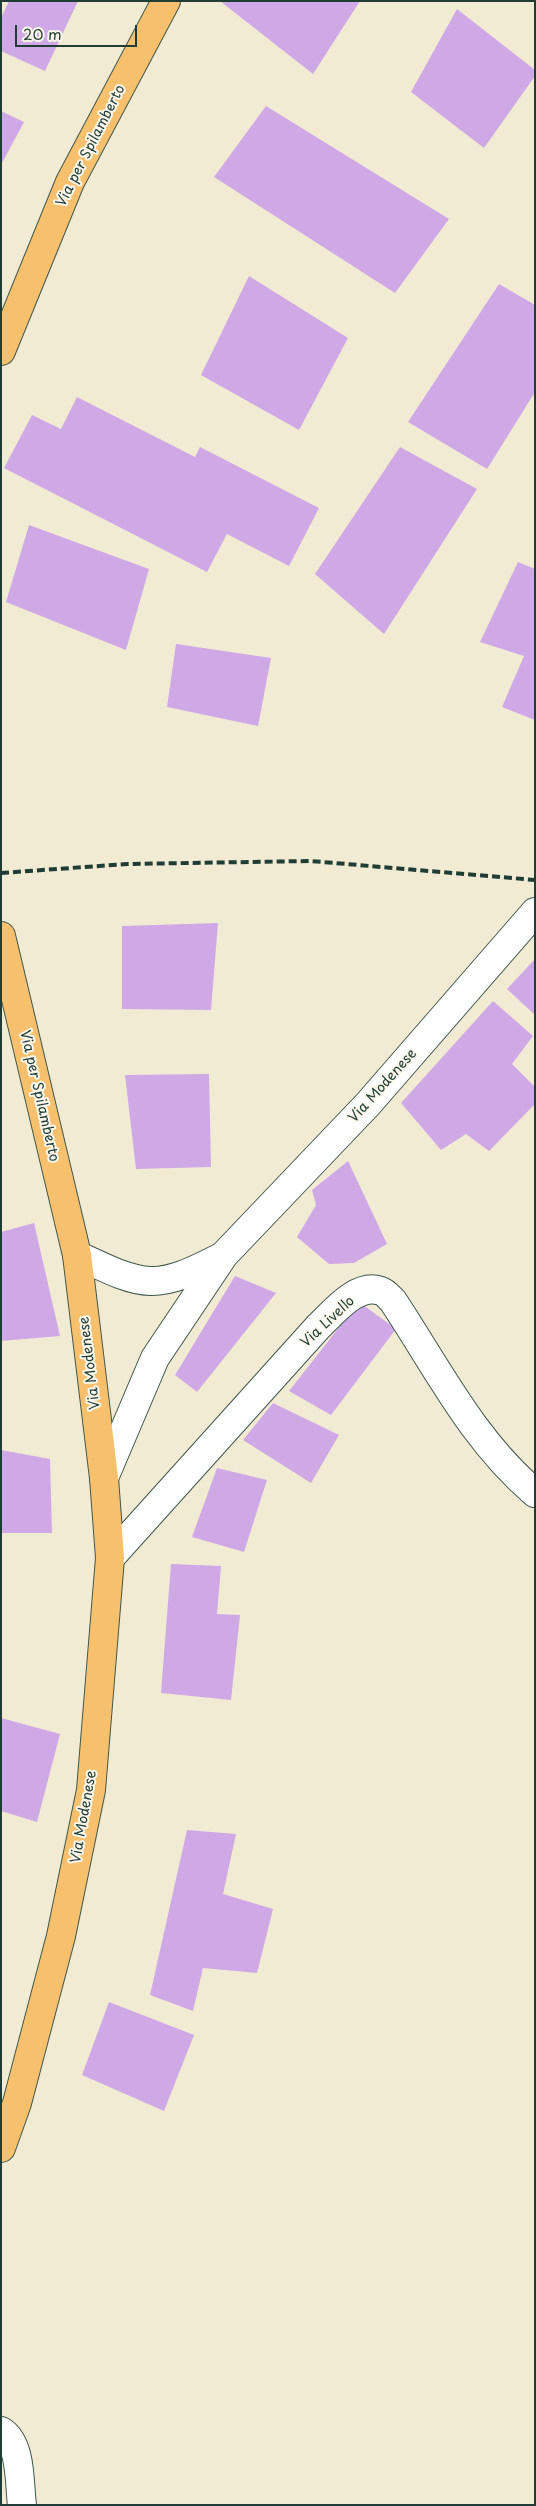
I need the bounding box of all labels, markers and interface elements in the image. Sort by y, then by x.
scale bar [18,15,140,47]
text: 20 m [23,22,62,45]
street label: Via per Spilamberto [53,82,129,210]
street label: Via per Spilamberto [16,1029,62,1163]
street label: Via Modenese [345,1046,421,1126]
street label: Via Livello [298,1293,358,1351]
street label: Via Modenese [76,1316,104,1410]
street label: Via Modenese [68,1769,100,1865]

